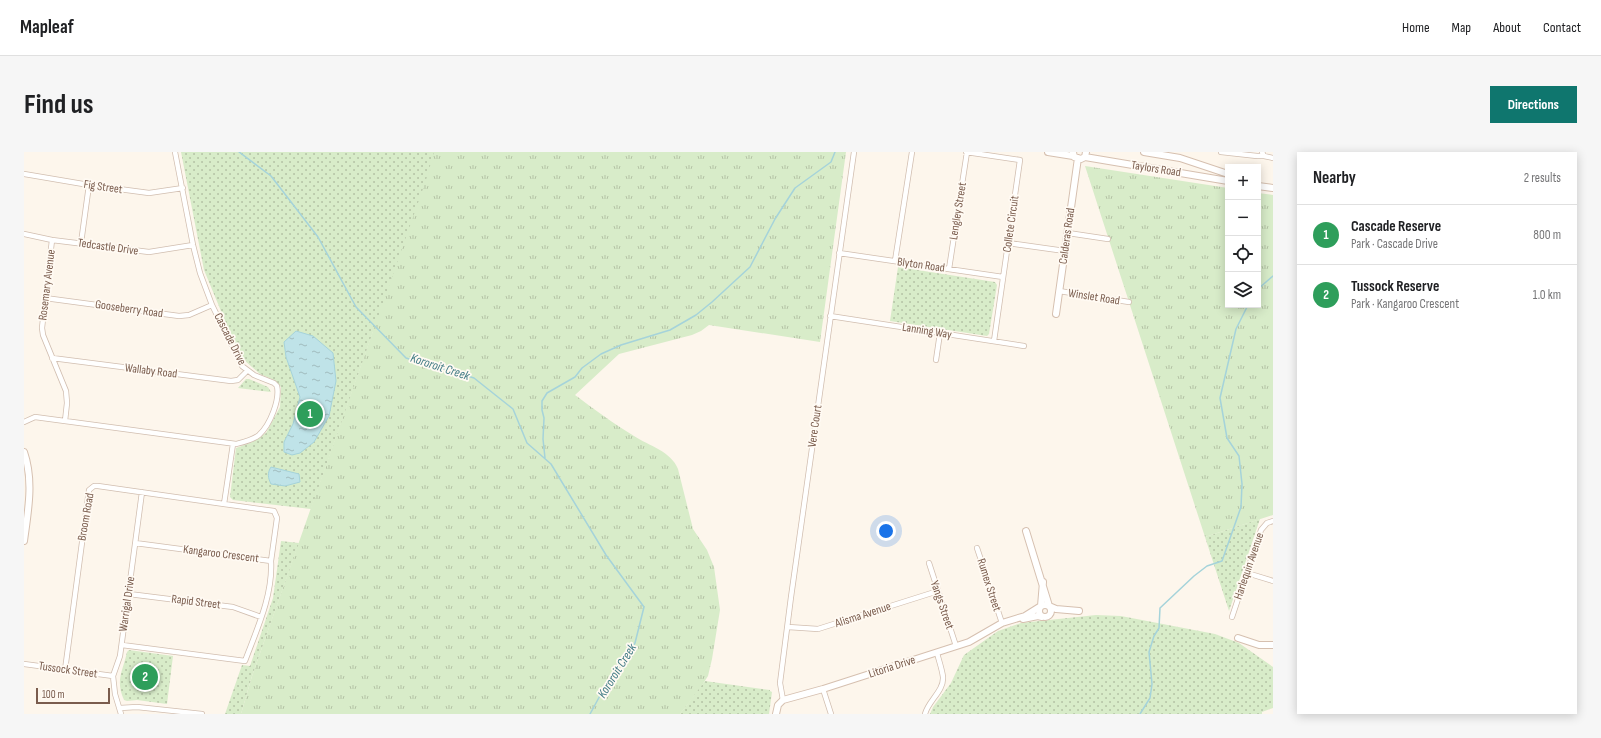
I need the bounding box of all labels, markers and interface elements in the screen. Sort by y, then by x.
text: Mapleaf [20,16,74,39]
text: Home [1402,19,1430,36]
text: Map [1452,19,1471,36]
text: About [1493,19,1521,36]
text: Contact [1543,19,1581,36]
button: Directions [1490,86,1577,123]
text: Find us [24,88,93,121]
street label: Taylors Road [1130,158,1182,180]
map controls [1225,164,1261,308]
button: + [1225,164,1261,200]
text: Nearby [1313,168,1356,188]
text: 2 results [1524,170,1561,186]
street label: Fig Street [83,177,124,197]
street label: Lengley Street [946,181,970,241]
street label: Collete Circuit [1000,194,1022,253]
button: − [1225,200,1261,236]
street label: Calderas Road [1056,207,1078,265]
text: Cascade Reserve [1351,217,1441,236]
text: 1 [1323,227,1329,243]
text: 800 m [1533,227,1561,243]
street label: Tedcastle Drive [77,235,139,259]
button: locate [1225,236,1261,272]
text: Park · Cascade Drive [1351,236,1438,252]
street label: Rosemary Avenue [35,249,59,321]
street label: Blyton Road [896,254,946,276]
button: layers [1225,272,1261,308]
text: Tussock Reserve [1351,277,1439,296]
street label: Winslet Road [1067,286,1121,308]
text: 2 [1323,287,1329,303]
text: 1.0 km [1533,287,1561,303]
text: Park · Kangaroo Crescent [1351,296,1459,312]
street label: Gooseberry Road [94,297,164,321]
street label: Cascade Drive [210,310,250,368]
street label: Lanning Way [901,320,953,342]
water label: Kororoit Creek [408,350,473,384]
street label: Wallaby Road [124,360,178,382]
pin: 1 [297,399,323,429]
street label: Vere Court [805,403,825,448]
street label: Broom Road [74,492,98,542]
your location [876,521,896,541]
street label: Harlequin Avenue [1231,530,1268,601]
street label: Kangaroo Crescent [182,542,260,566]
street label: Rumex Street [973,557,1005,614]
street label: Warrigal Drive [116,575,138,633]
street label: Yangs Street [927,579,957,632]
street label: Rapid Street [171,592,222,612]
street label: Alisma Avenue [832,599,893,631]
water label: Kororoit Creek [594,640,641,701]
street label: Litoria Drive [867,652,917,682]
street label: Tussock Street [38,658,99,682]
pin: 2 [132,662,158,692]
scale bar [36,686,110,705]
text: 100 m [42,688,64,701]

